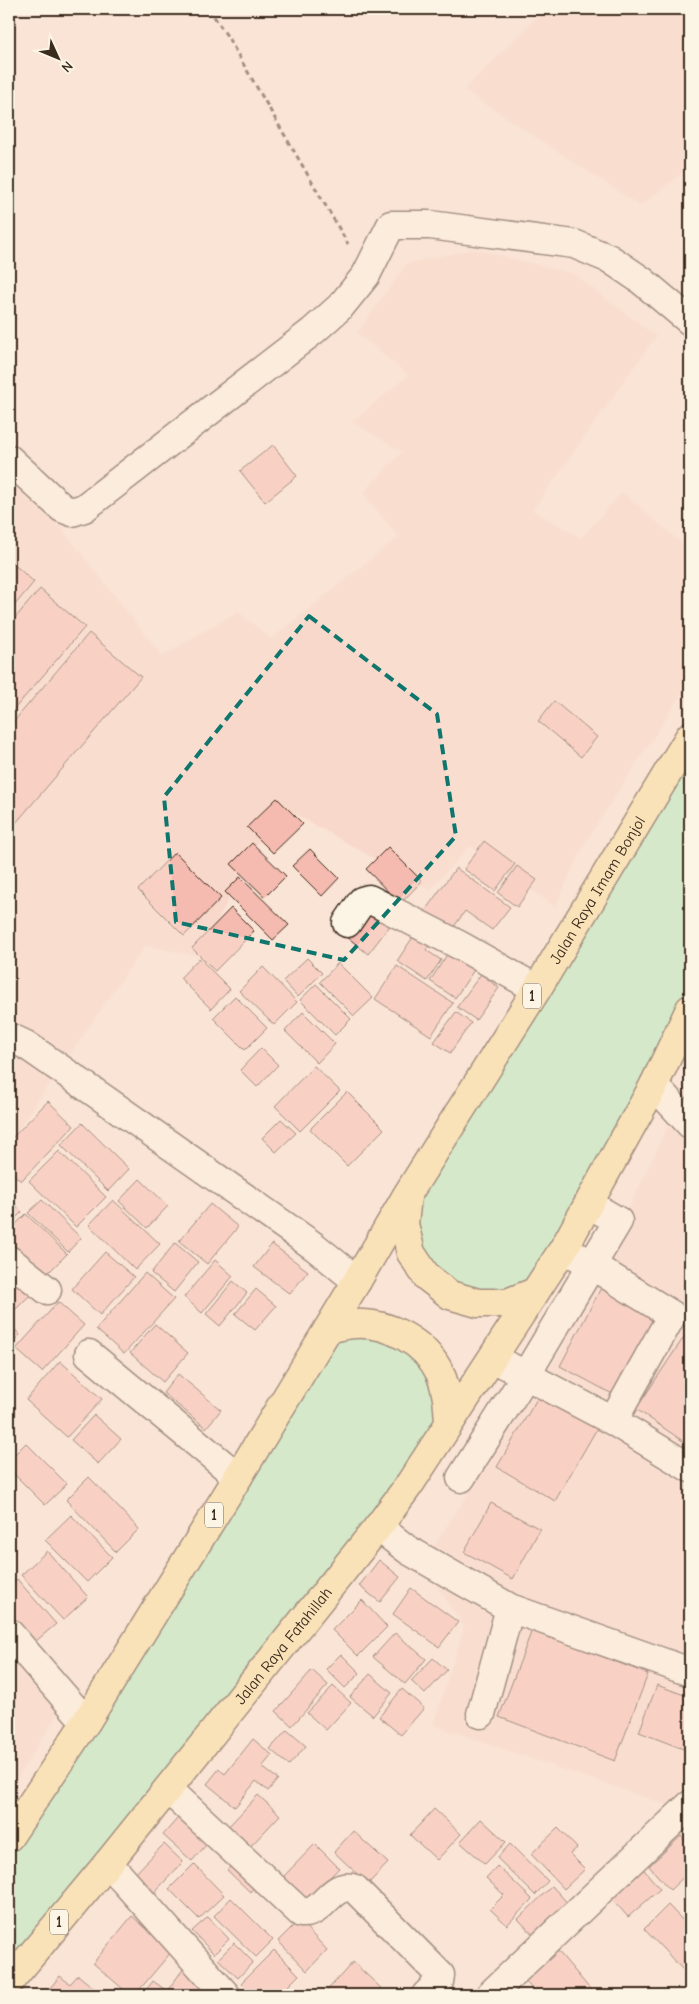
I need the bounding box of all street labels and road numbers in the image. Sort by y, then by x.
street label: Jalan Raya Imam Bonjol [546,813,649,967]
road number: 1 [523,984,541,1008]
road number: 1 [205,1502,223,1528]
street label: Jalan Raya Fatahillah [231,1584,336,1708]
road number: 1 [50,1910,68,1934]

